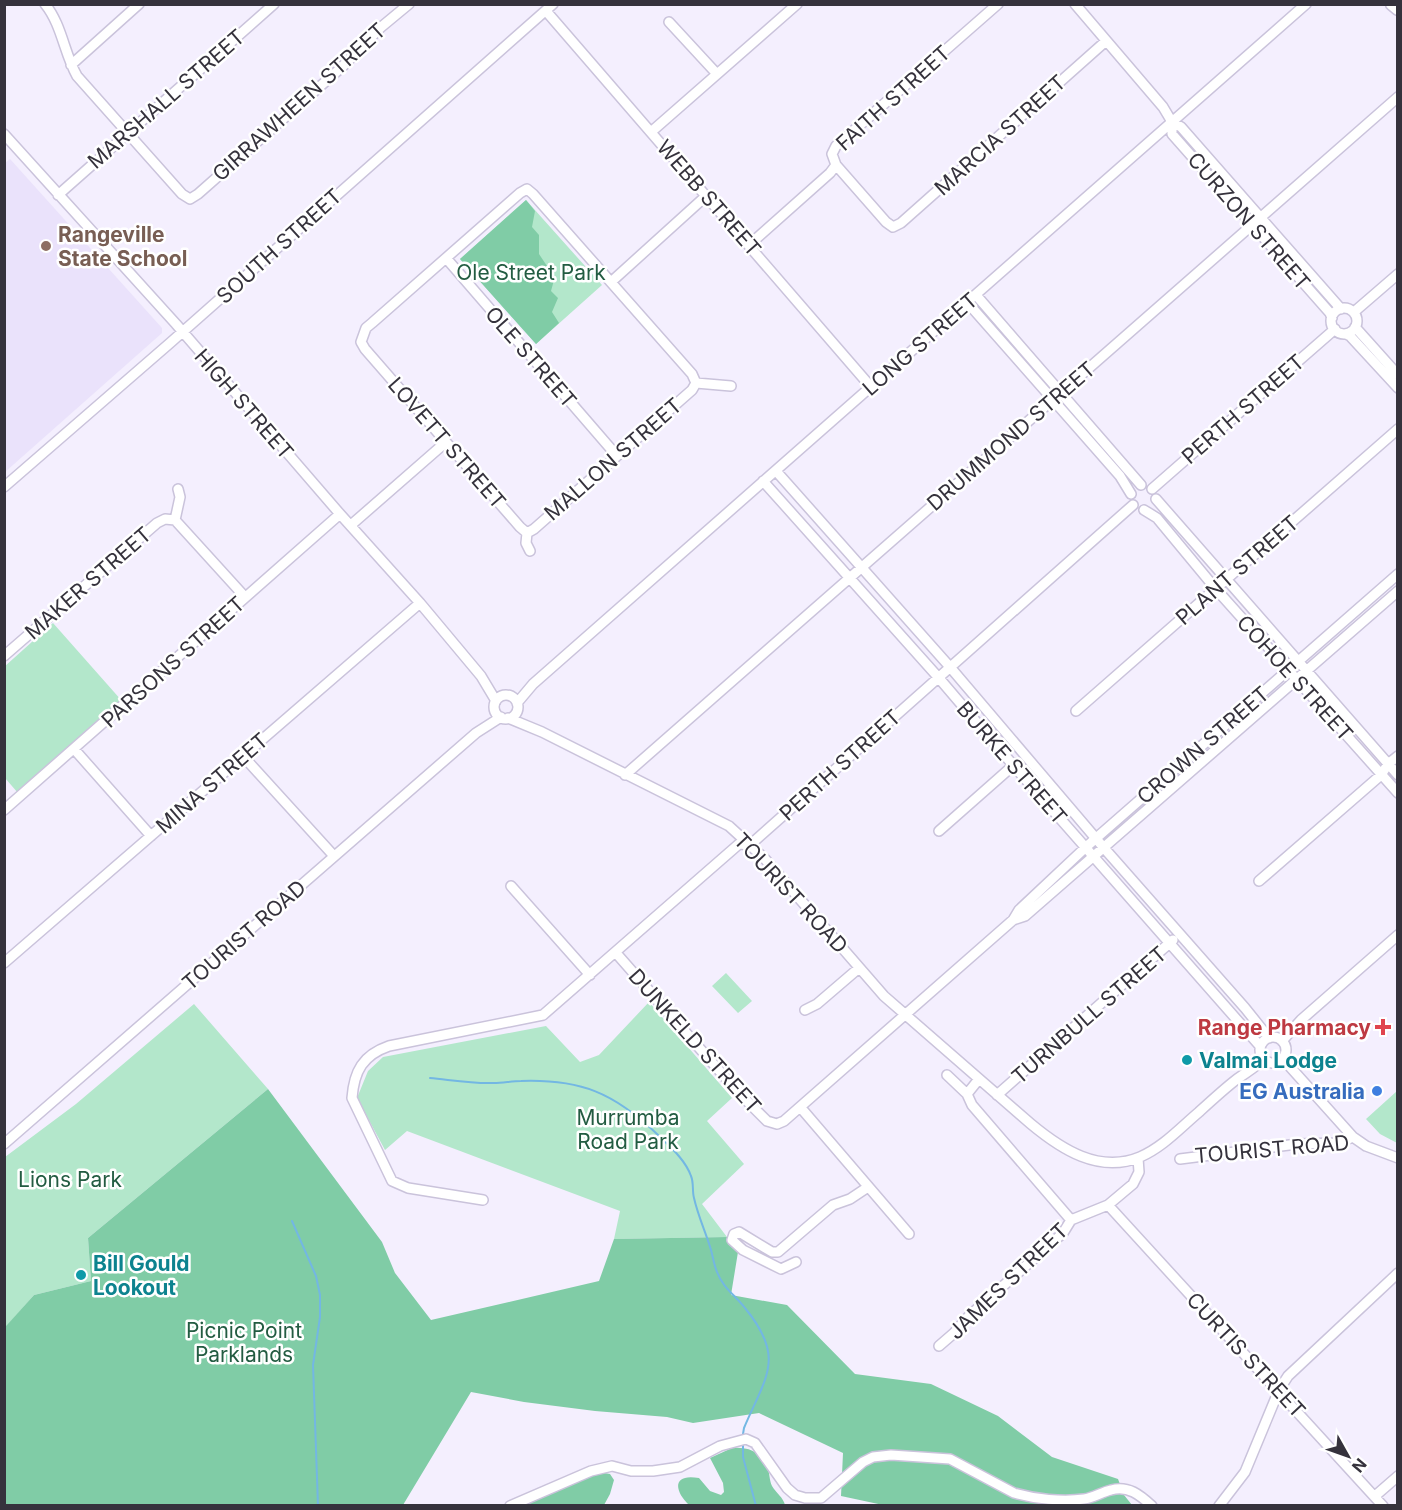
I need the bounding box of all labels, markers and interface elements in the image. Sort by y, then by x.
street label: GIRRAWHEEN STREET [207,18,391,186]
street label: MARSHALL STREET [82,24,250,174]
street label: FAITH STREET [831,40,955,156]
street label: MARCIA STREET [929,70,1071,200]
street label: WEBB STREET [652,135,766,261]
street label: CURZON STREET [1182,147,1316,295]
street label: SOUTH STREET [211,183,347,309]
place label: Rangeville State School [58,222,187,271]
marker: Rangeville State School [39,239,53,253]
park label: Ole Street Park [456,260,606,285]
street label: LONG STREET [857,287,983,401]
street label: OLE STREET [480,301,582,413]
street label: HIGH STREET [189,344,299,464]
street label: PERTH STREET [1177,349,1309,469]
street label: DRUMMOND STREET [922,356,1100,516]
street label: LOVETT STREET [383,372,511,514]
street label: MALLON STREET [539,393,687,525]
street label: PLANT STREET [1171,510,1303,630]
street label: MAKER STREET [20,521,156,645]
street label: PARSONS STREET [96,591,250,733]
street label: COHOE STREET [1232,610,1358,746]
street label: CROWN STREET [1132,681,1274,809]
street label: BURKE STREET [952,696,1072,830]
street label: PERTH STREET [774,704,906,826]
street label: MINA STREET [151,728,273,838]
street label: TOURIST ROAD [729,828,853,958]
street label: TOURIST ROAD [177,875,311,995]
street label: TURNBULL STREET [1007,941,1171,1089]
street label: DUNKELD STREET [624,964,766,1118]
place label: Range Pharmacy [1198,1015,1371,1040]
marker: Range Pharmacy [1376,1020,1390,1034]
place label: Valmai Lodge [1199,1048,1337,1073]
marker: Valmai Lodge [1180,1053,1194,1067]
place label: EG Australia [1239,1079,1365,1104]
marker: EG Australia [1370,1084,1384,1098]
park label: Murrumba Road Park [576,1105,680,1154]
street label: TOURIST ROAD [1194,1130,1350,1168]
park label: Lions Park [18,1167,122,1192]
street label: JAMES STREET [943,1218,1073,1344]
place label: Bill Gould Lookout [93,1251,190,1300]
marker: Bill Gould Lookout [74,1268,88,1282]
street label: CURTIS STREET [1181,1287,1311,1423]
park label: Picnic Point Parklands [186,1318,302,1367]
north arrow [1318,1426,1378,1486]
text: N [1348,1455,1371,1477]

